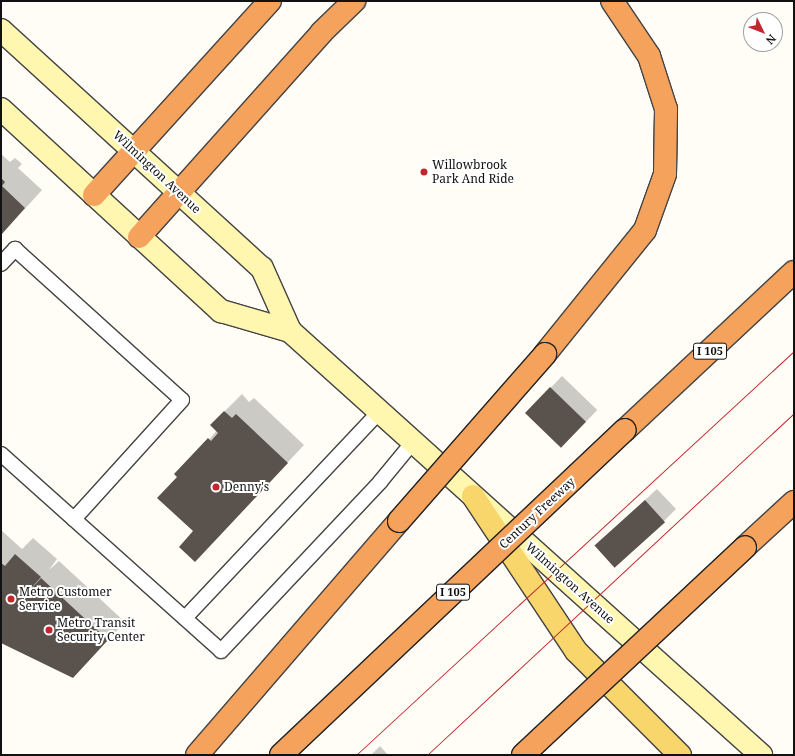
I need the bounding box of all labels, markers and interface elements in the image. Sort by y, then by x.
north arrow [743,12,783,52]
text: N [763,32,780,48]
street label: Wilmington Avenue [110,128,204,216]
place label: Willowbrook Park And Ride [432,158,514,186]
marker: Willowbrook Park And Ride [419,167,429,177]
road number: I 105 [693,342,727,360]
street label: Century Freeway [496,474,578,552]
place label: Denny's [224,480,269,494]
marker: Denny's [211,482,221,492]
street label: Wilmington Avenue [523,539,617,627]
road number: I 105 [436,583,470,601]
place label: Metro Customer Service [19,585,112,613]
marker: Metro Customer Service [6,594,16,604]
place label: Metro Transit Security Center [57,616,145,644]
marker: Metro Transit Security Center [44,625,54,635]

